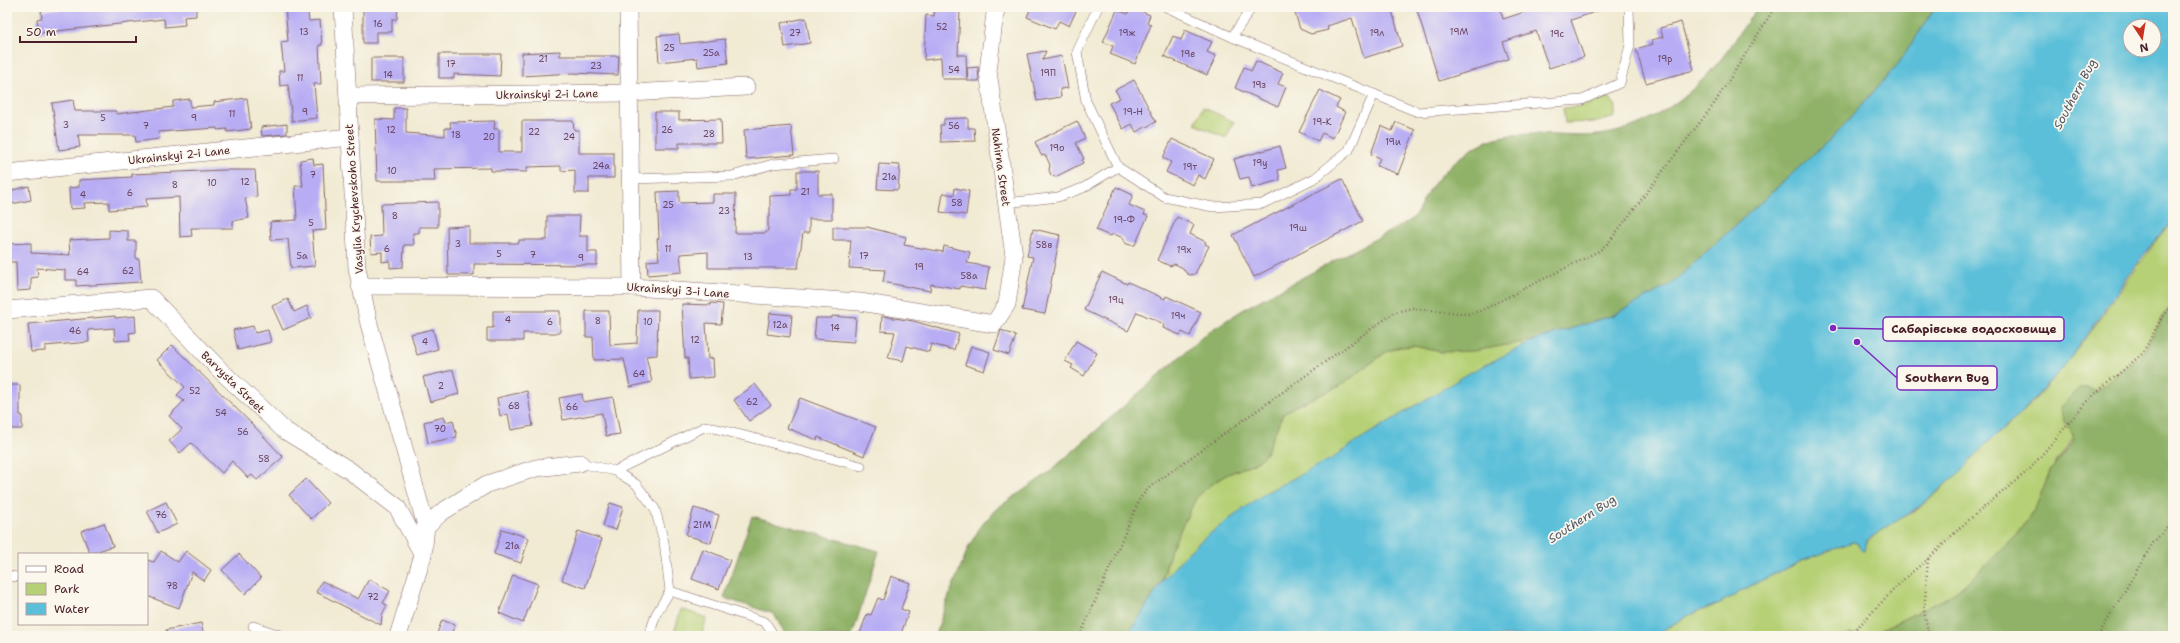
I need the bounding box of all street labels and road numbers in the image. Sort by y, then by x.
street label: Ukrainskyi 2-i Lane [496,86,598,103]
street label: Vasylia Krychevskoho Street [342,123,367,274]
street label: Nahirna Street [988,127,1013,207]
street label: Ukrainskyi 2-i Lane [127,143,231,168]
street label: Ukrainskyi 3-i Lane [626,279,730,302]
street label: Barvysta Street [198,348,268,417]

